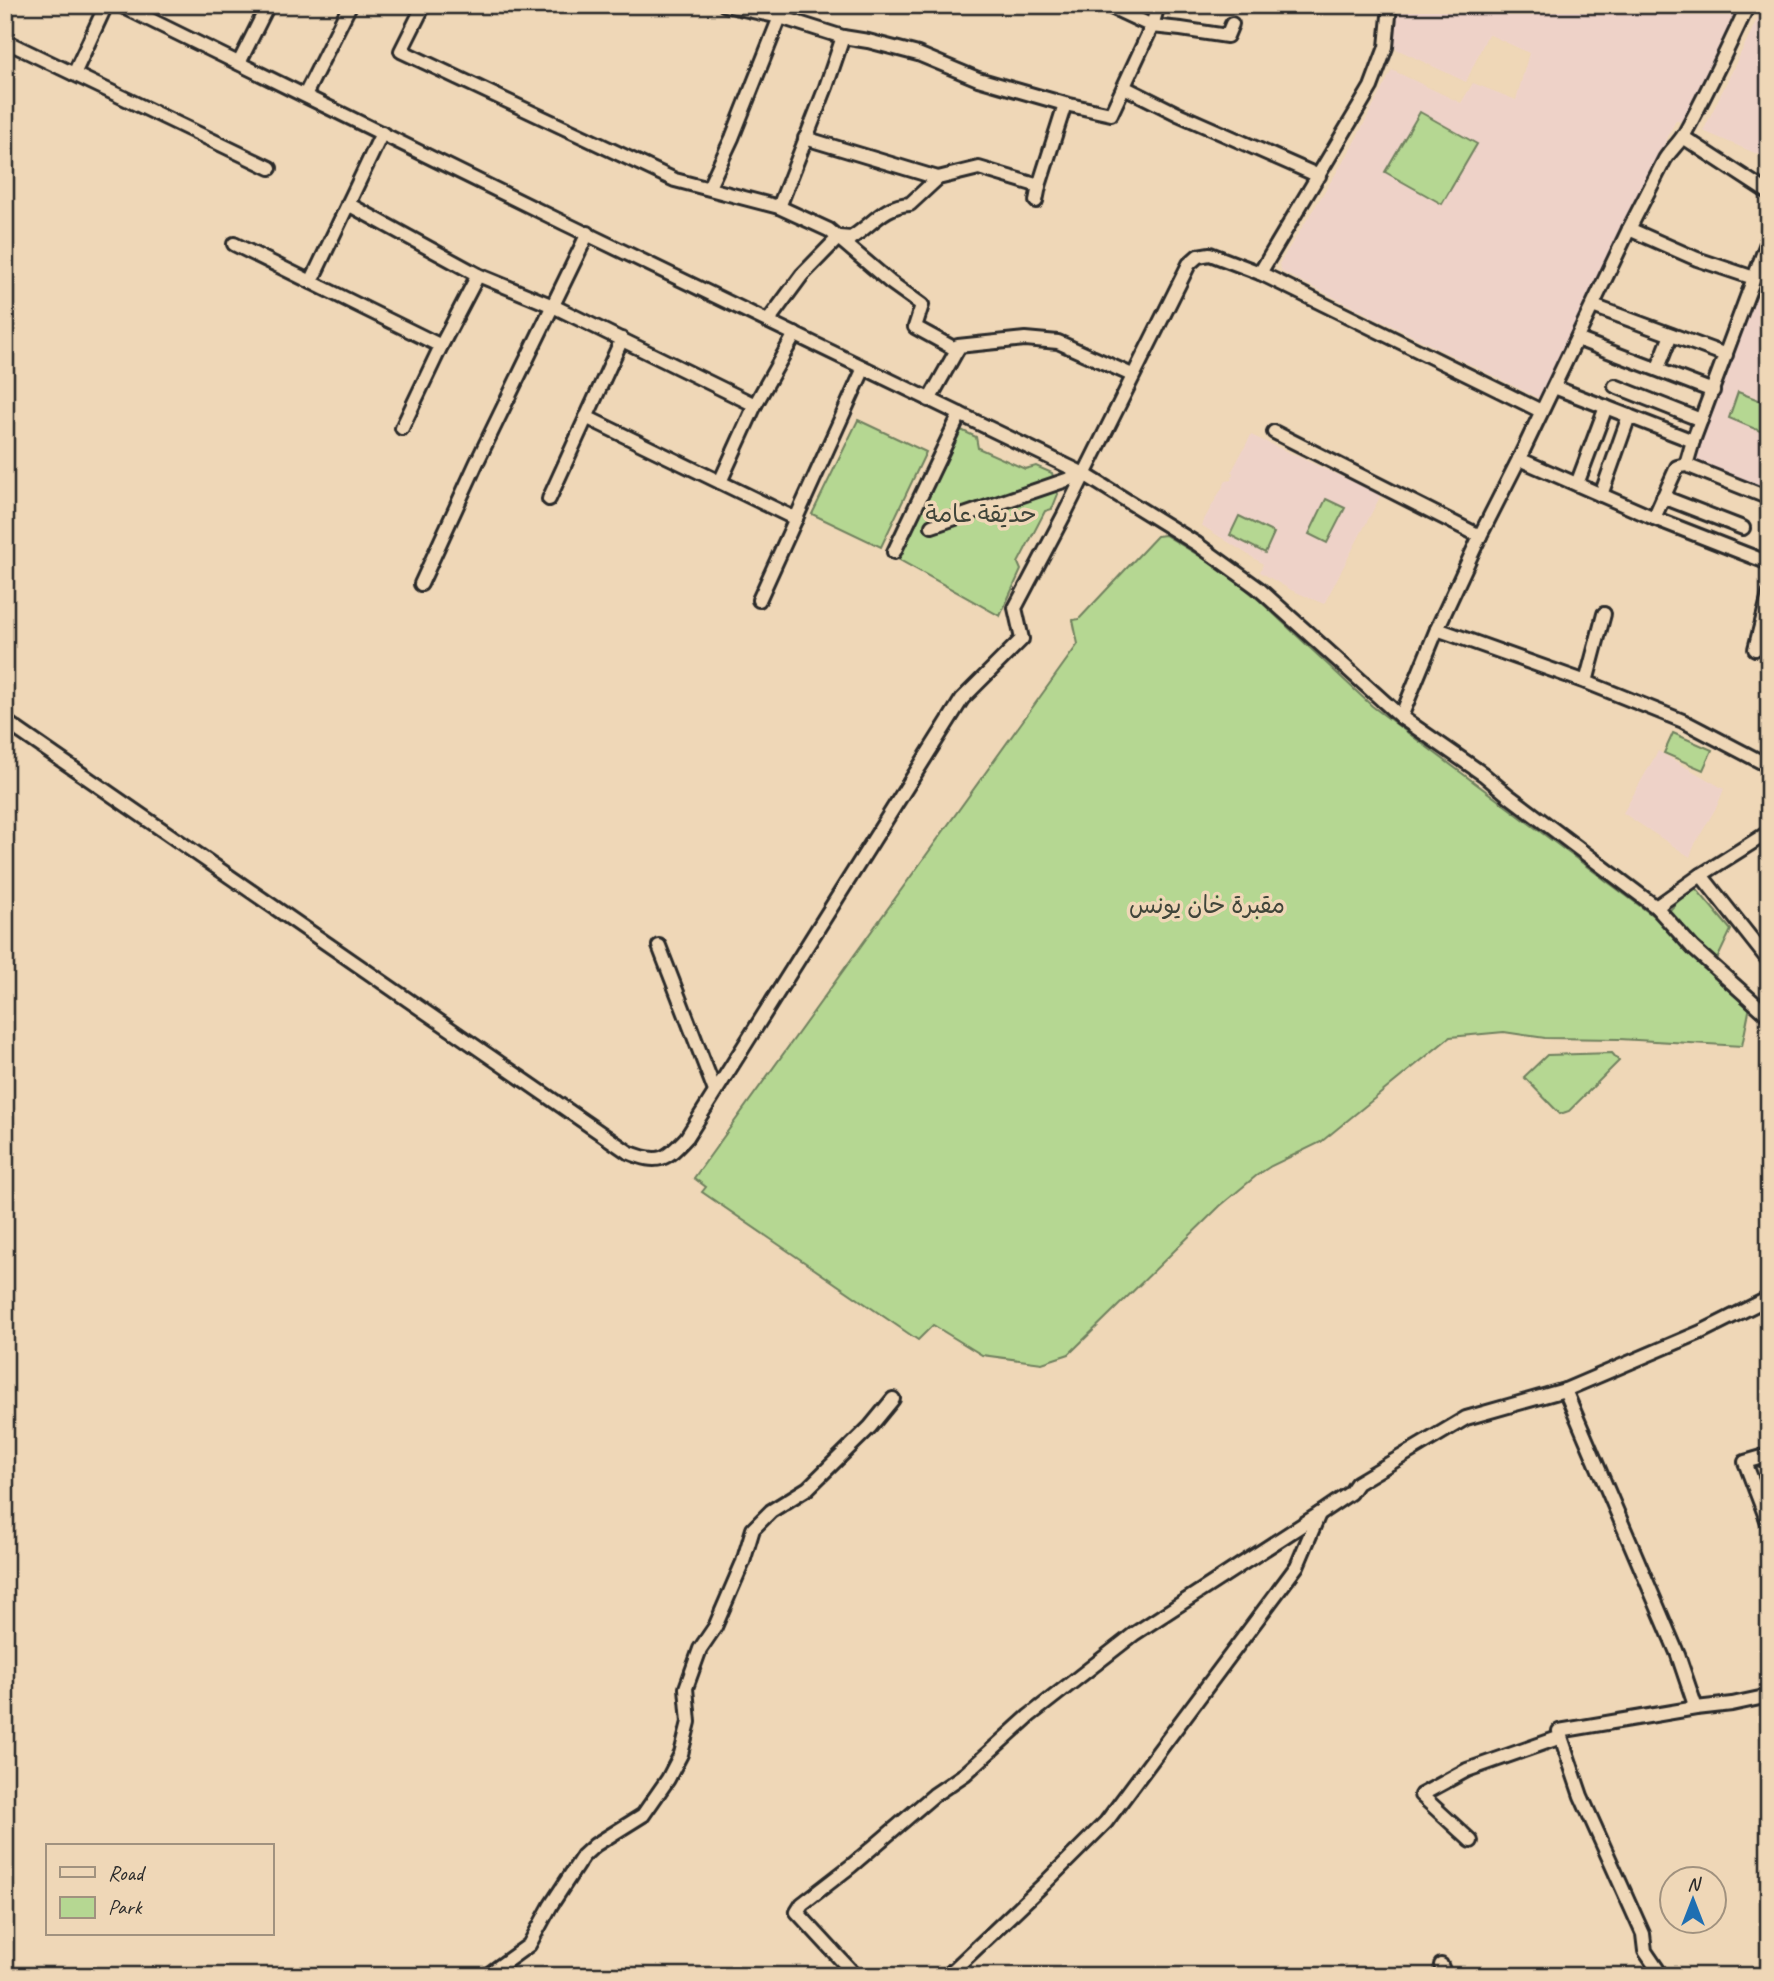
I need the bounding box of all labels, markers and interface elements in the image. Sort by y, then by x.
park label: حديقة عامة [925,499,1037,529]
park label: مقبرة خان يونس [1129,890,1285,920]
legend [46,1844,273,1936]
text: Road [108,1860,147,1886]
north arrow [1658,1866,1728,1936]
text: N [1687,1872,1702,1896]
text: Park [108,1894,143,1920]

